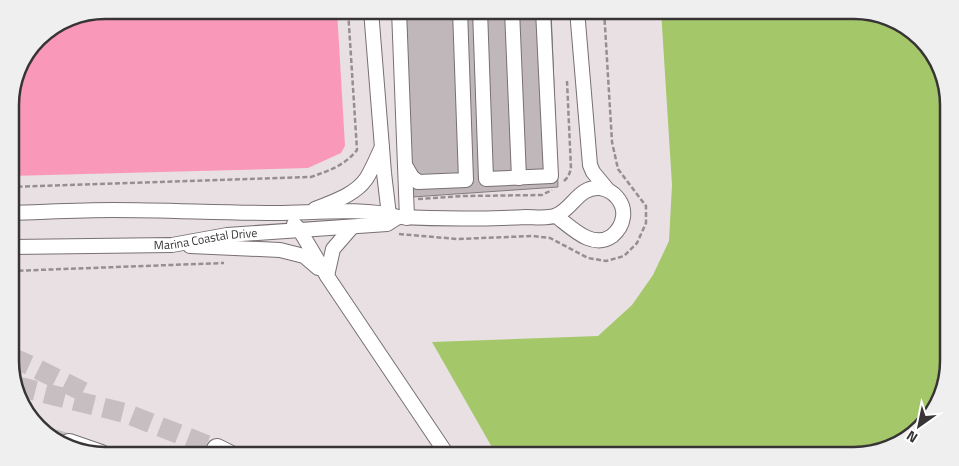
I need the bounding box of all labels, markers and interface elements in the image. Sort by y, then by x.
street label: Marina Coastal Drive [154,223,258,254]
north arrow [894,401,944,451]
text: N [902,426,921,449]

